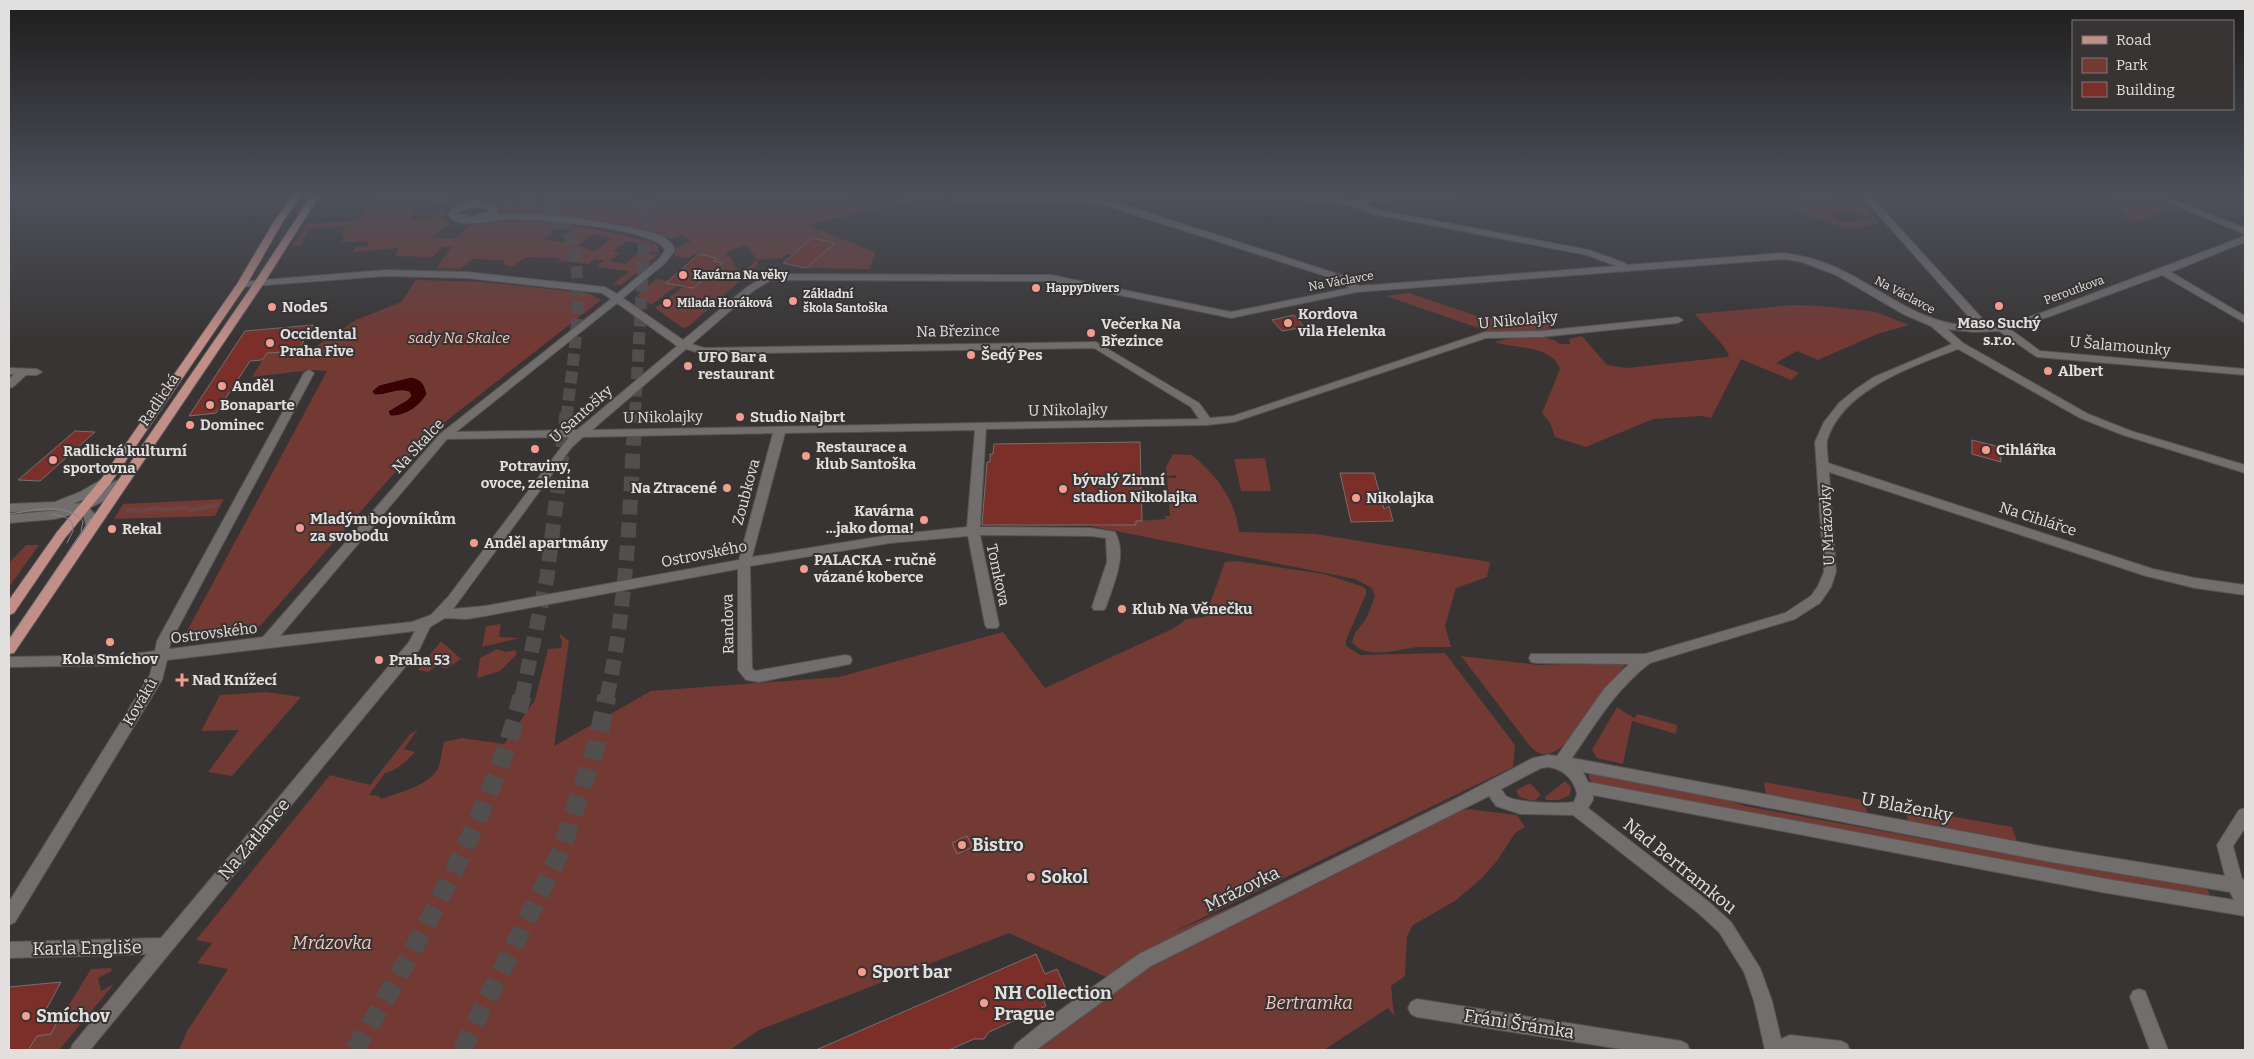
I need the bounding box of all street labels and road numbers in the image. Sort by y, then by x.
street label: Na Václavce [1307,268,1375,294]
street label: Na Václavce [1872,273,1938,317]
street label: Peroutkova [2042,273,2106,307]
street label: U Nikolajky [1477,308,1559,332]
street label: Na Březince [916,321,1000,341]
street label: U Šalamounky [2069,333,2171,359]
street label: Radlická [135,370,183,430]
street label: U Santošky [546,381,616,447]
street label: U Nikolajky [1028,400,1108,420]
street label: U Nikolajky [623,407,703,427]
street label: Na Skalce [388,415,448,477]
street label: Zoubkova [729,457,763,527]
street label: U Mrázovky [1816,484,1838,566]
street label: Na Cihlářce [1997,498,2079,540]
street label: Ostrovského [659,537,749,571]
street label: Tomkova [983,542,1013,608]
street label: Randova [718,594,738,654]
street label: Ostrovského [170,619,258,647]
street label: Kováků [119,675,161,729]
street label: U Blaženky [1859,787,1955,827]
street label: Na Zatlance [214,794,294,884]
street label: Nad Bertramkou [1619,814,1741,918]
street label: Mrázovka [1201,861,1283,917]
street label: Karla Engliše [32,936,142,960]
street label: Fráni Šrámka [1462,1004,1576,1044]

